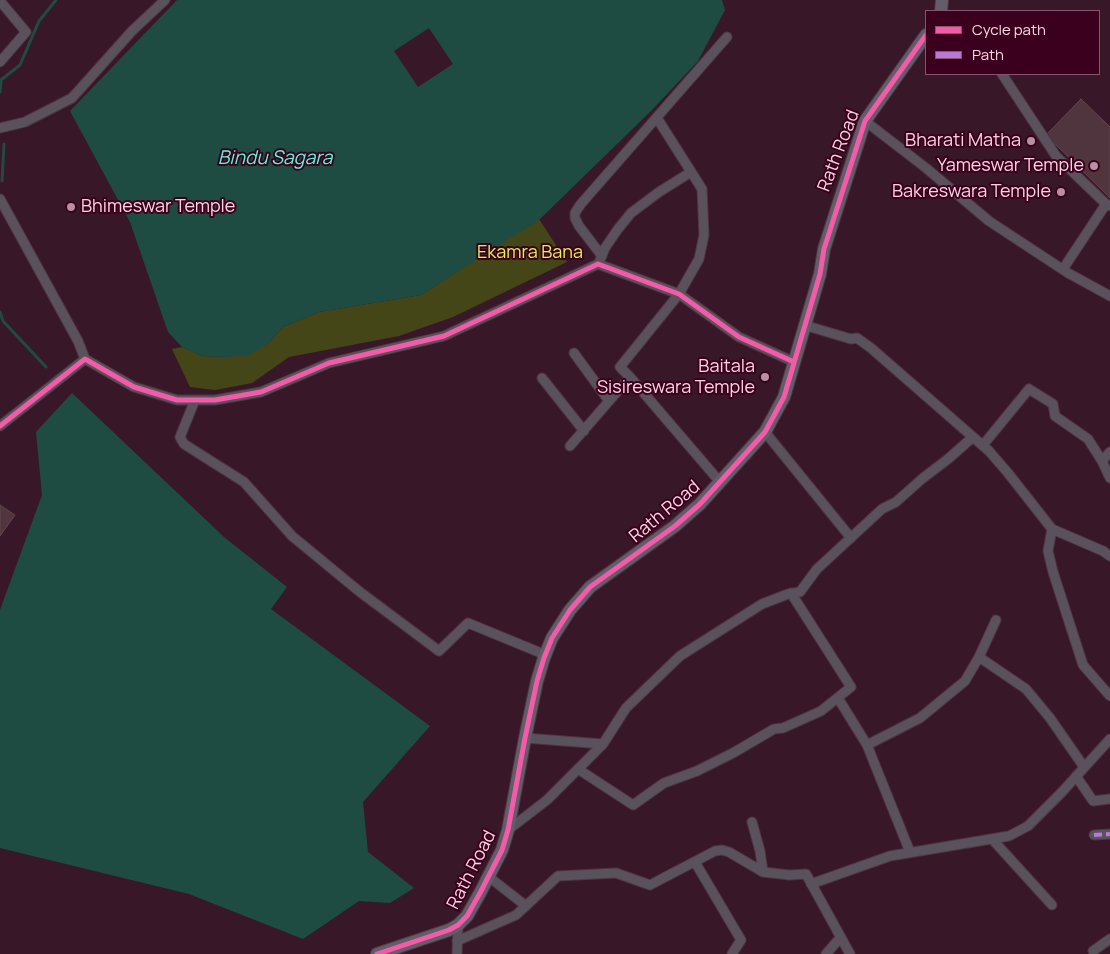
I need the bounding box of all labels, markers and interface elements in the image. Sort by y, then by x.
legend [925,10,1100,75]
text: Cycle path [972,19,1046,40]
text: Path [972,44,1004,65]
street label: Rath Road [814,107,864,195]
place label: Bharati Matha [905,130,1021,152]
marker: Bharati Matha [1025,135,1037,147]
water label: Bindu Sagara [218,148,332,170]
place label: Yameswar Temple [937,155,1084,177]
marker: Yameswar Temple [1088,160,1100,172]
place label: Bakreswara Temple [892,181,1051,203]
marker: Bakreswara Temple [1055,186,1067,198]
place label: Bhimeswar Temple [81,196,235,218]
marker: Bhimeswar Temple [65,201,77,213]
park label: Ekamra Bana [477,242,583,264]
place label: Baitala Sisireswara Temple [597,356,755,398]
marker: Baitala Sisireswara Temple [759,371,771,383]
street label: Rath Road [625,476,705,548]
street label: Rath Road [443,827,501,913]

